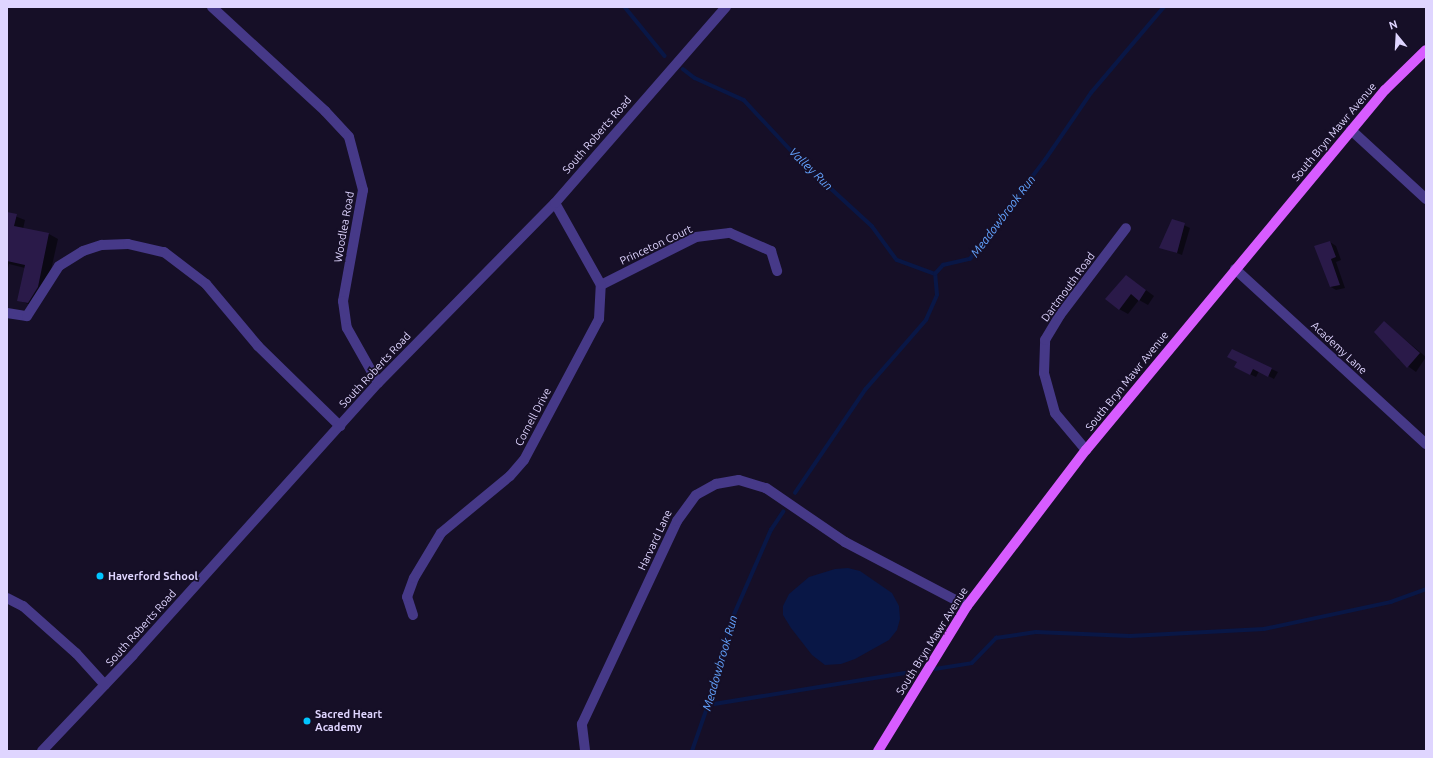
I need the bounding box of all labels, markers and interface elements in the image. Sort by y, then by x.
north arrow [1377,16,1417,56]
text: N [1388,18,1399,32]
street label: South Bryn Mawr Avenue [1289,80,1379,184]
street label: South Roberts Road [560,93,634,177]
water label: Valley Run [786,145,836,193]
water label: Meadowbrook Run [968,172,1038,260]
street label: Woodlea Road [331,191,357,263]
street label: Princeton Court [618,222,694,268]
street label: Dartmouth Road [1038,250,1098,324]
street label: Academy Lane [1308,319,1370,377]
street label: South Bryn Mawr Avenue [1083,328,1171,434]
street label: South Roberts Road [337,329,413,411]
street label: Cornell Drive [512,386,554,448]
street label: Harvard Lane [635,508,675,572]
place label: Haverford School [108,569,198,583]
marker: Haverford School [95,571,105,581]
street label: South Bryn Mawr Avenue [893,585,971,697]
street label: South Roberts Road [103,587,179,669]
water label: Meadowbrook Run [699,614,741,712]
place label: Sacred Heart Academy [315,708,382,734]
marker: Sacred Heart Academy [302,716,312,726]

